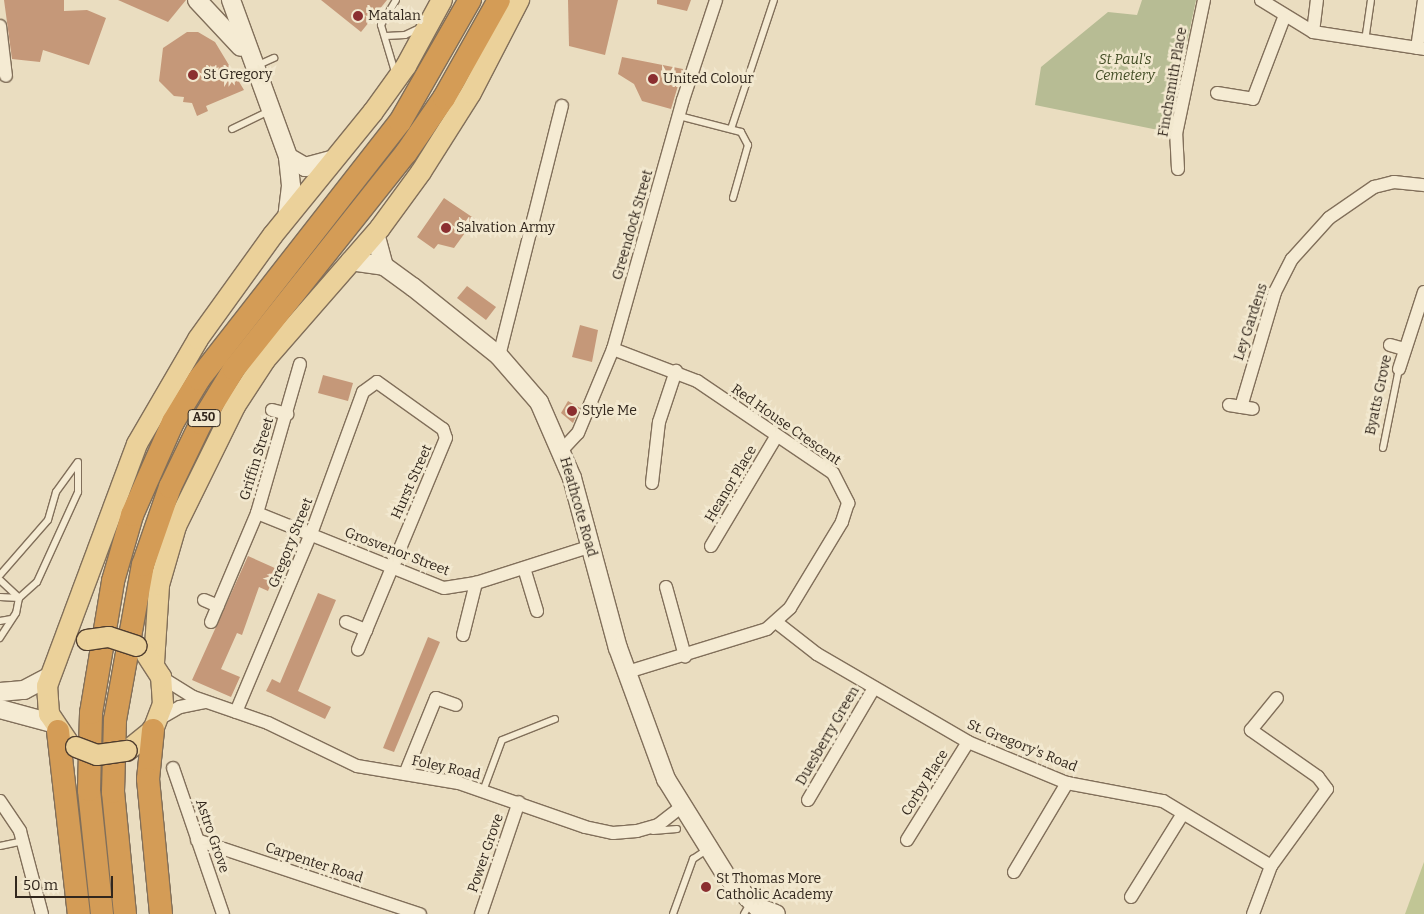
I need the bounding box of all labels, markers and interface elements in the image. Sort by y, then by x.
place label: Matalan [368,8,421,24]
marker: Matalan [352,10,364,22]
street label: Finchsmith Place [1155,26,1191,138]
park label: St Paul's Cemetery [1095,52,1155,84]
place label: St Gregory [203,67,272,83]
marker: St Gregory [187,69,199,81]
place label: United Colour [663,71,754,87]
marker: United Colour [647,73,659,85]
street label: Greendock Street [609,168,657,282]
place label: Salvation Army [456,220,555,236]
marker: Salvation Army [440,222,452,234]
street label: Ley Gardens [1231,281,1271,363]
street label: Byatts Grove [1362,353,1396,437]
street label: Red House Crescent [728,381,844,469]
place label: Style Me [582,403,637,419]
marker: Style Me [566,405,578,417]
road number: A50 [186,408,222,428]
street label: Griffin Street [236,415,278,503]
street label: Hurst Street [388,442,436,522]
street label: Heanor Place [702,443,760,525]
street label: Heathcote Road [556,455,600,559]
street label: Gregory Street [265,496,317,590]
street label: Grosvenor Street [342,524,452,580]
street label: Duesberry Green [793,683,863,789]
street label: St. Gregory's Road [964,716,1080,776]
street label: Corby Place [898,747,952,819]
street label: Foley Road [410,753,482,783]
street label: Astro Grove [192,797,232,875]
street label: Power Grove [465,811,507,895]
street label: Carpenter Road [263,839,365,887]
scale bar [18,866,115,898]
place label: St Thomas More Catholic Academy [716,871,833,904]
text: 50 m [23,876,58,894]
marker: St Thomas More Catholic Academy [700,881,712,893]

